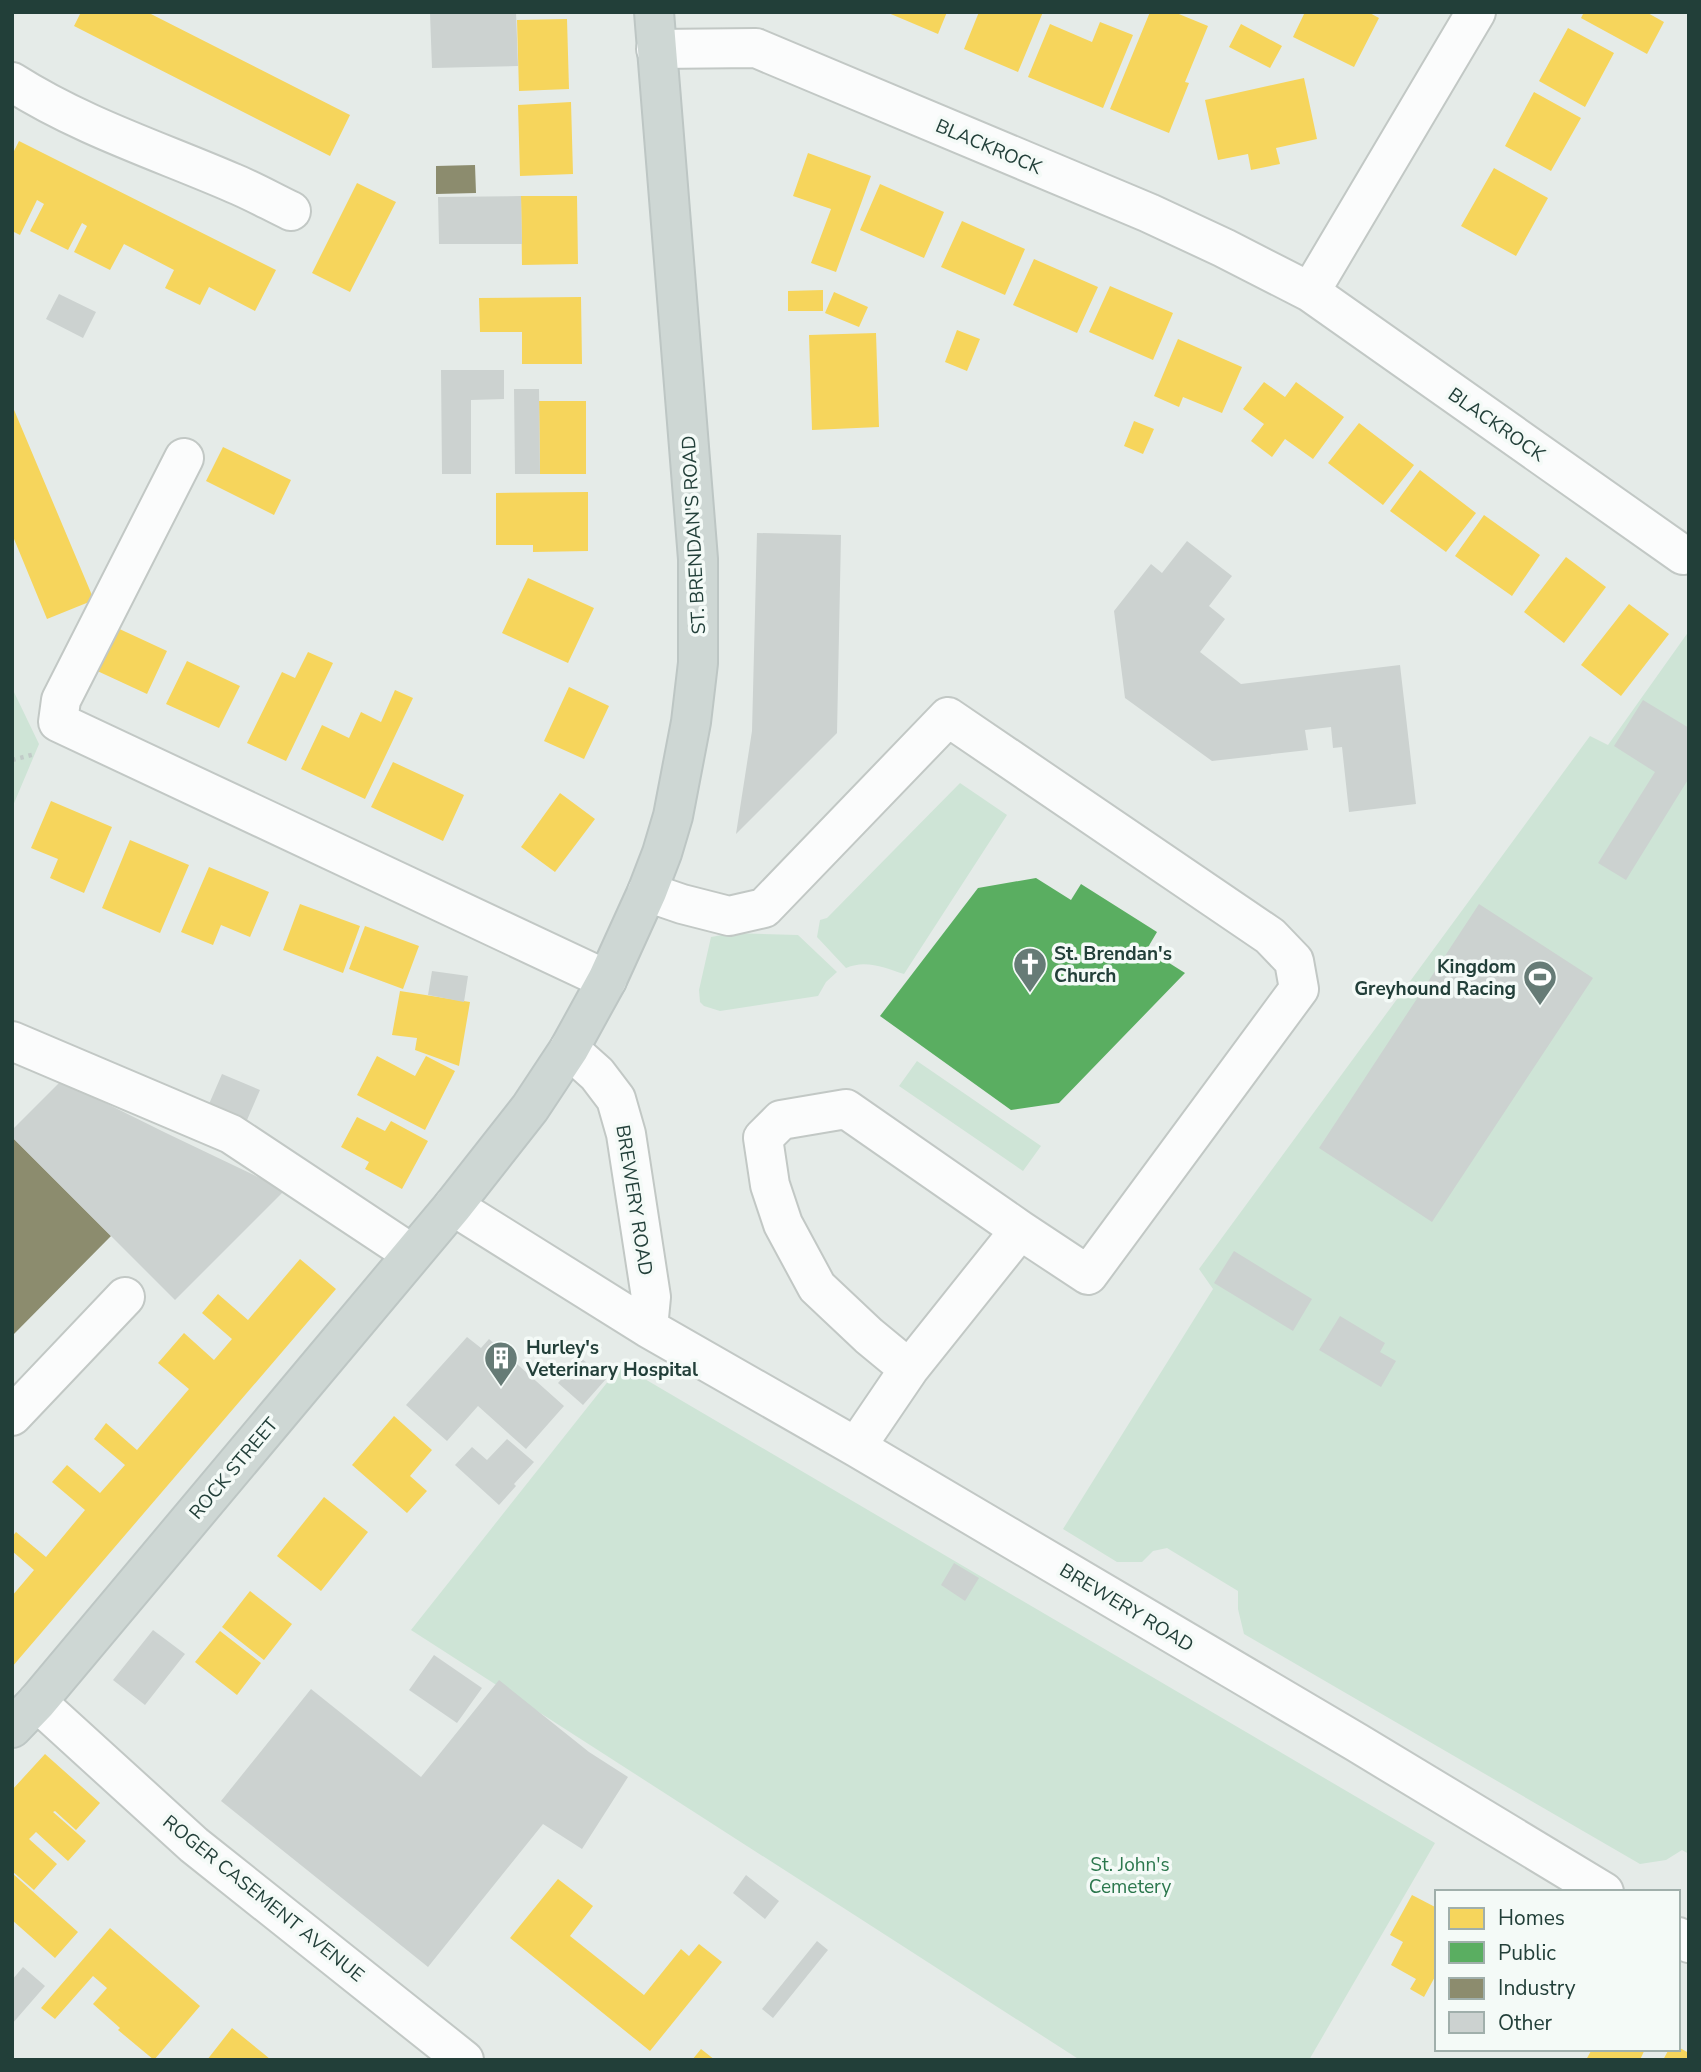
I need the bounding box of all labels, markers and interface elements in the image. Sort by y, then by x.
street label: BLACKROCK [932,113,1047,181]
street label: BLACKROCK [1443,382,1551,468]
street label: ST. BRENDAN'S ROAD [676,435,712,635]
place label: St. Brendan's Church [1054,941,1172,989]
church icon: St. Brendan's Church [1011,945,1049,994]
place label: Kingdom Greyhound Racing [1354,954,1516,1002]
sports icon: Kingdom Greyhound Racing [1521,958,1559,1007]
street label: BREWERY ROAD [609,1123,659,1277]
place label: Hurley's Veterinary Hospital [525,1335,698,1383]
building icon: Hurley's Veterinary Hospital [482,1339,520,1388]
street label: ROCK STREET [183,1412,284,1525]
street label: BREWERY ROAD [1055,1558,1198,1658]
street label: ROGER CASEMENT AVENUE [157,1809,370,1988]
park label: St. John's Cemetery [1089,1852,1171,1900]
legend [1435,1890,1680,2051]
text: Homes [1498,1904,1565,1932]
text: Public [1498,1939,1556,1967]
text: Industry [1498,1974,1576,2002]
text: Other [1498,2009,1553,2037]

